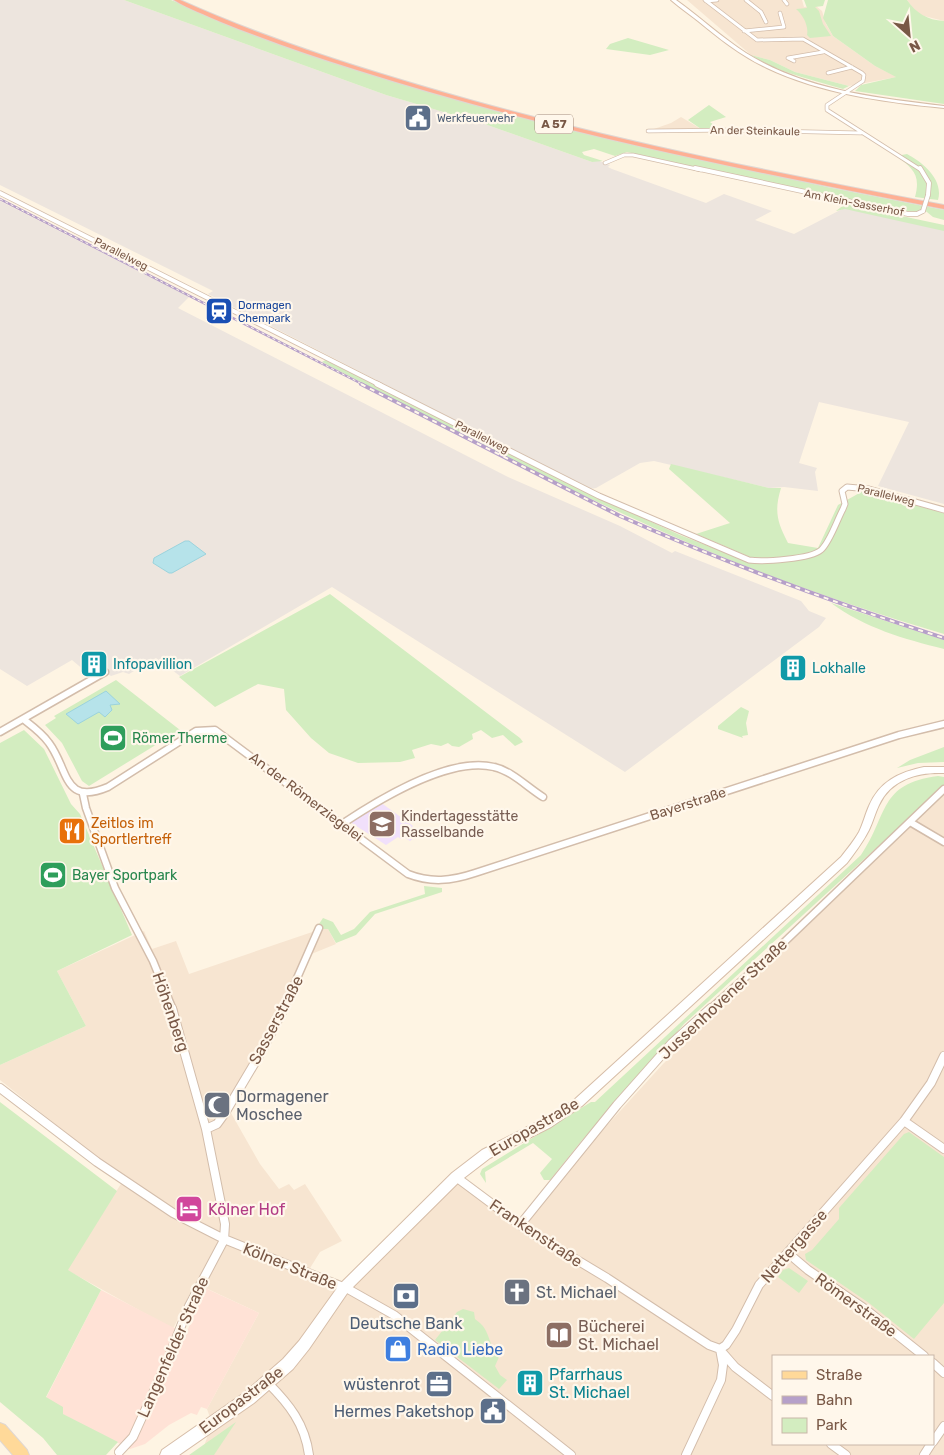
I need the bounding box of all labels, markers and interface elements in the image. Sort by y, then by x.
north arrow [884,10,934,60]
text: N [906,36,923,56]
public building icon: Werkfeuerwehr [403,103,433,133]
place label: Werkfeuerwehr [437,112,515,125]
road number: A 57 [535,115,573,134]
street label: An der Steinkaule [710,124,800,138]
street label: Am Klein-Sasserhof [803,187,906,219]
street label: Parallelweg [92,235,150,273]
station icon: Dormagen Chempark [204,296,234,326]
place label: Dormagen Chempark [238,299,291,325]
street label: Parallelweg [453,418,511,456]
street label: Parallelweg [856,482,916,508]
building icon: Infopavillion [79,649,109,679]
building icon: Lokhalle [778,653,808,683]
place label: Infopavillion [113,656,192,673]
place label: Lokhalle [812,660,866,677]
sports icon: Römer Therme [98,723,128,753]
place label: Römer Therme [132,730,227,747]
street label: An der Römerziegelei [246,749,366,845]
street label: Bayerstraße [648,784,728,824]
place label: Kindertagesstätte Rasselbande [401,808,519,841]
school or university icon: Kindertagesstätte Rasselbande [367,809,397,839]
place label: Zeitlos im Sportlertreff [91,815,172,848]
restaurant icon: Zeitlos im Sportlertreff [57,816,87,846]
sports icon: Bayer Sportpark [38,860,68,890]
place label: Bayer Sportpark [72,867,178,884]
street label: Jussenhovener Straße [655,935,791,1063]
street label: Höhenberg [149,970,193,1054]
street label: Sasserstraße [245,972,307,1068]
place label: Dormagener Moschee [236,1087,329,1124]
mosque icon: Dormagener Moschee [202,1090,232,1120]
street label: Europastraße [486,1094,582,1160]
hotel icon: Kölner Hof [174,1194,204,1224]
street label: Frankenstraße [486,1195,586,1271]
place label: Kölner Hof [208,1200,286,1219]
street label: Nettergasse [757,1205,831,1287]
street label: Kölner Straße [240,1238,340,1294]
street label: Römerstraße [811,1269,901,1341]
street label: Langenfelder Straße [133,1274,213,1420]
church icon: St. Michael [502,1277,532,1307]
bank icon: Deutsche Bank [391,1281,421,1311]
place label: St. Michael [536,1283,617,1302]
place label: Deutsche Bank [350,1314,463,1333]
place label: Bücherei St. Michael [578,1317,659,1354]
library icon: Bücherei St. Michael [544,1320,574,1350]
shop icon: Radio Liebe [383,1334,413,1364]
place label: Radio Liebe [417,1340,503,1359]
legend [772,1355,934,1445]
street label: Europastraße [195,1362,287,1438]
place label: Pfarrhaus St. Michael [549,1365,630,1402]
text: Straße [816,1366,862,1384]
building icon: Pfarrhaus St. Michael [515,1368,545,1398]
office icon: wüstenrot [424,1369,454,1399]
place label: wüstenrot [343,1375,420,1394]
text: Bahn [816,1391,853,1409]
public building icon: Hermes Paketshop [478,1396,508,1426]
place label: Hermes Paketshop [334,1402,474,1421]
text: Park [816,1416,847,1434]

